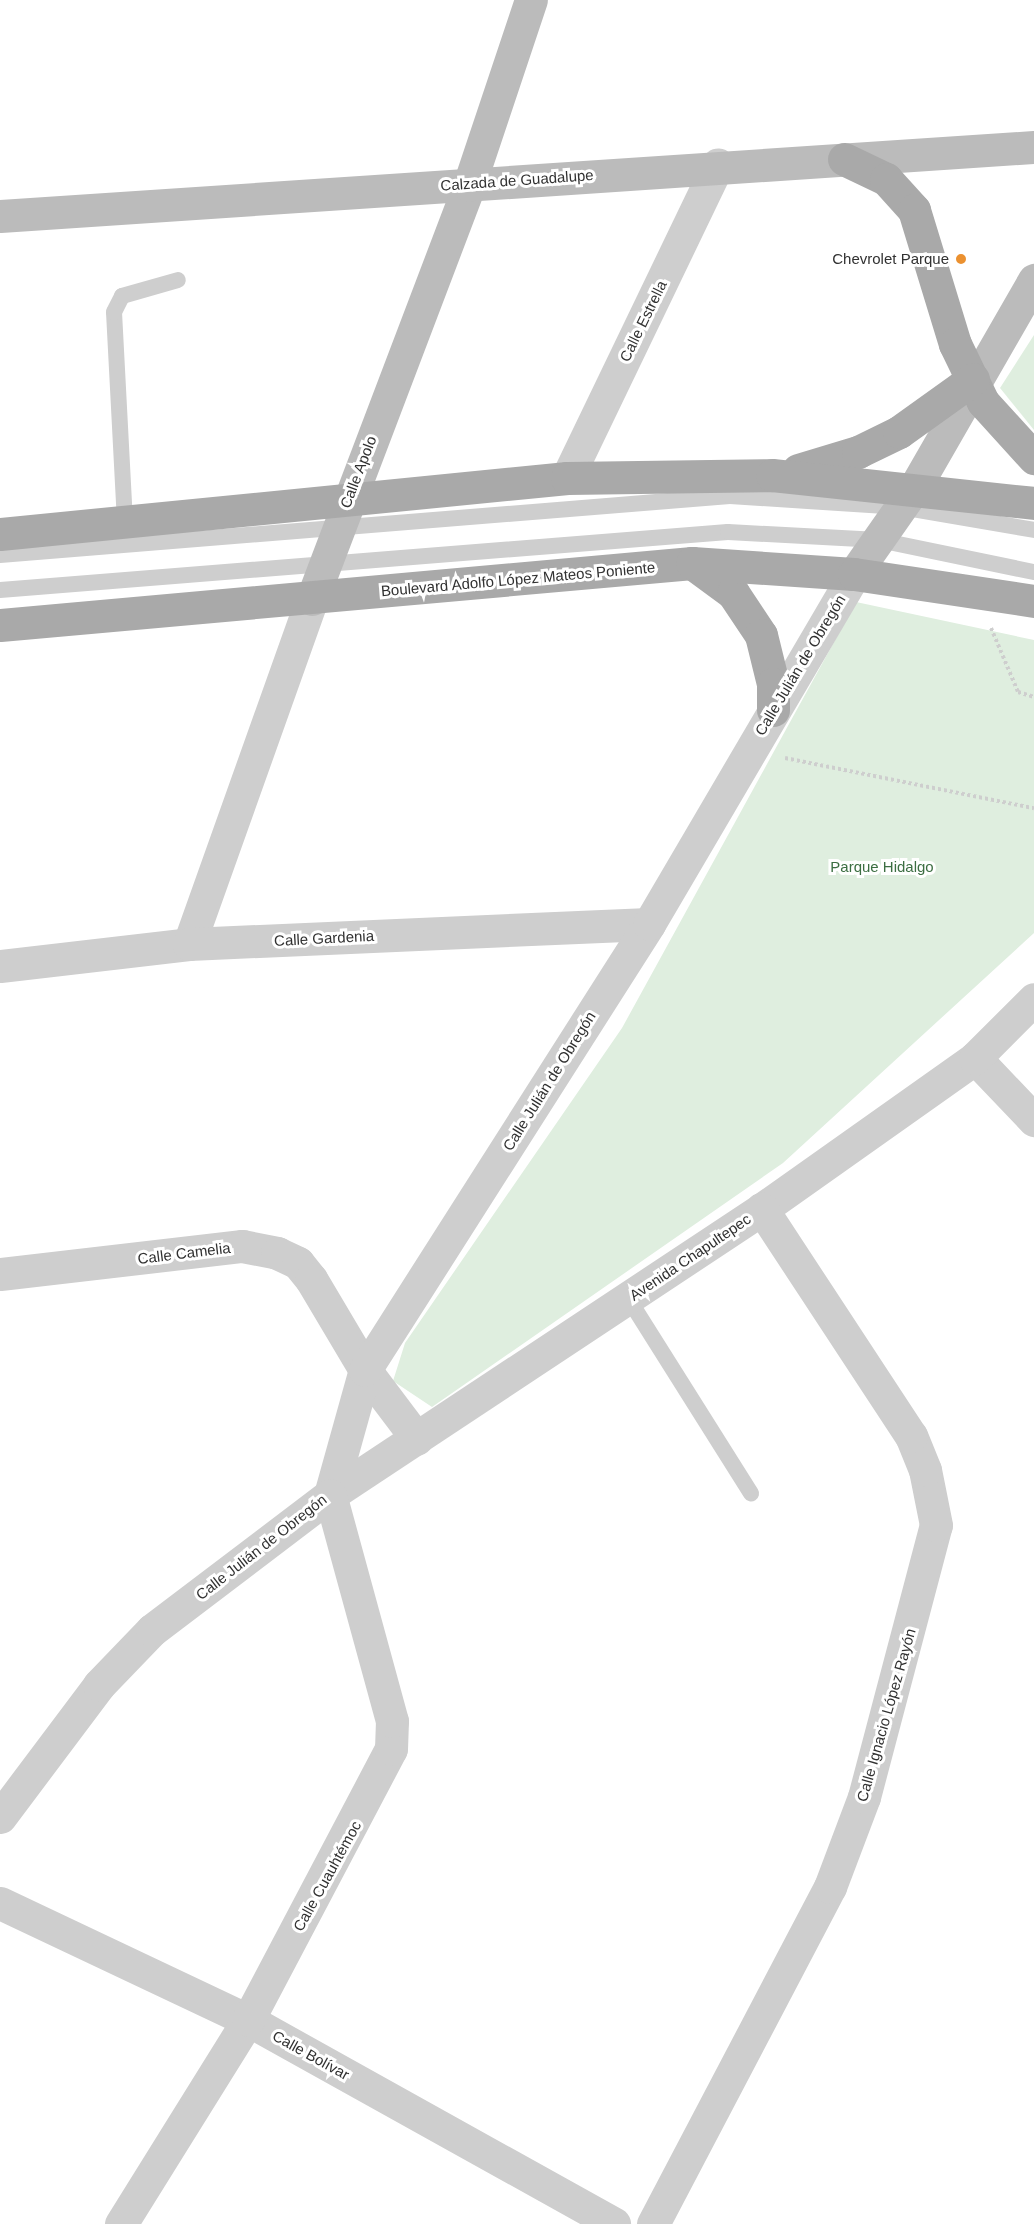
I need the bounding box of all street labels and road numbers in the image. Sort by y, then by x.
street label: Calzada de Guadalupe [440,166,594,194]
street label: Calle Estrella [616,277,670,365]
street label: Calle Apolo [336,433,380,511]
street label: Boulevard Adolfo López Mateos Poniente [380,558,656,600]
street label: Calle Julián de Obregón [751,591,849,739]
street label: Calle Gardenia [274,926,374,950]
street label: Calle Julián de Obregón [499,1008,599,1154]
street label: Avenida Chapultepec [626,1210,754,1304]
street label: Calle Camelia [137,1238,231,1268]
street label: Calle Julián de Obregón [192,1490,330,1604]
street label: Calle Ignacio López Rayón [853,1626,919,1804]
street label: Calle Cuauhtémoc [289,1818,365,1934]
street label: Calle Bolívar [269,2027,353,2083]

